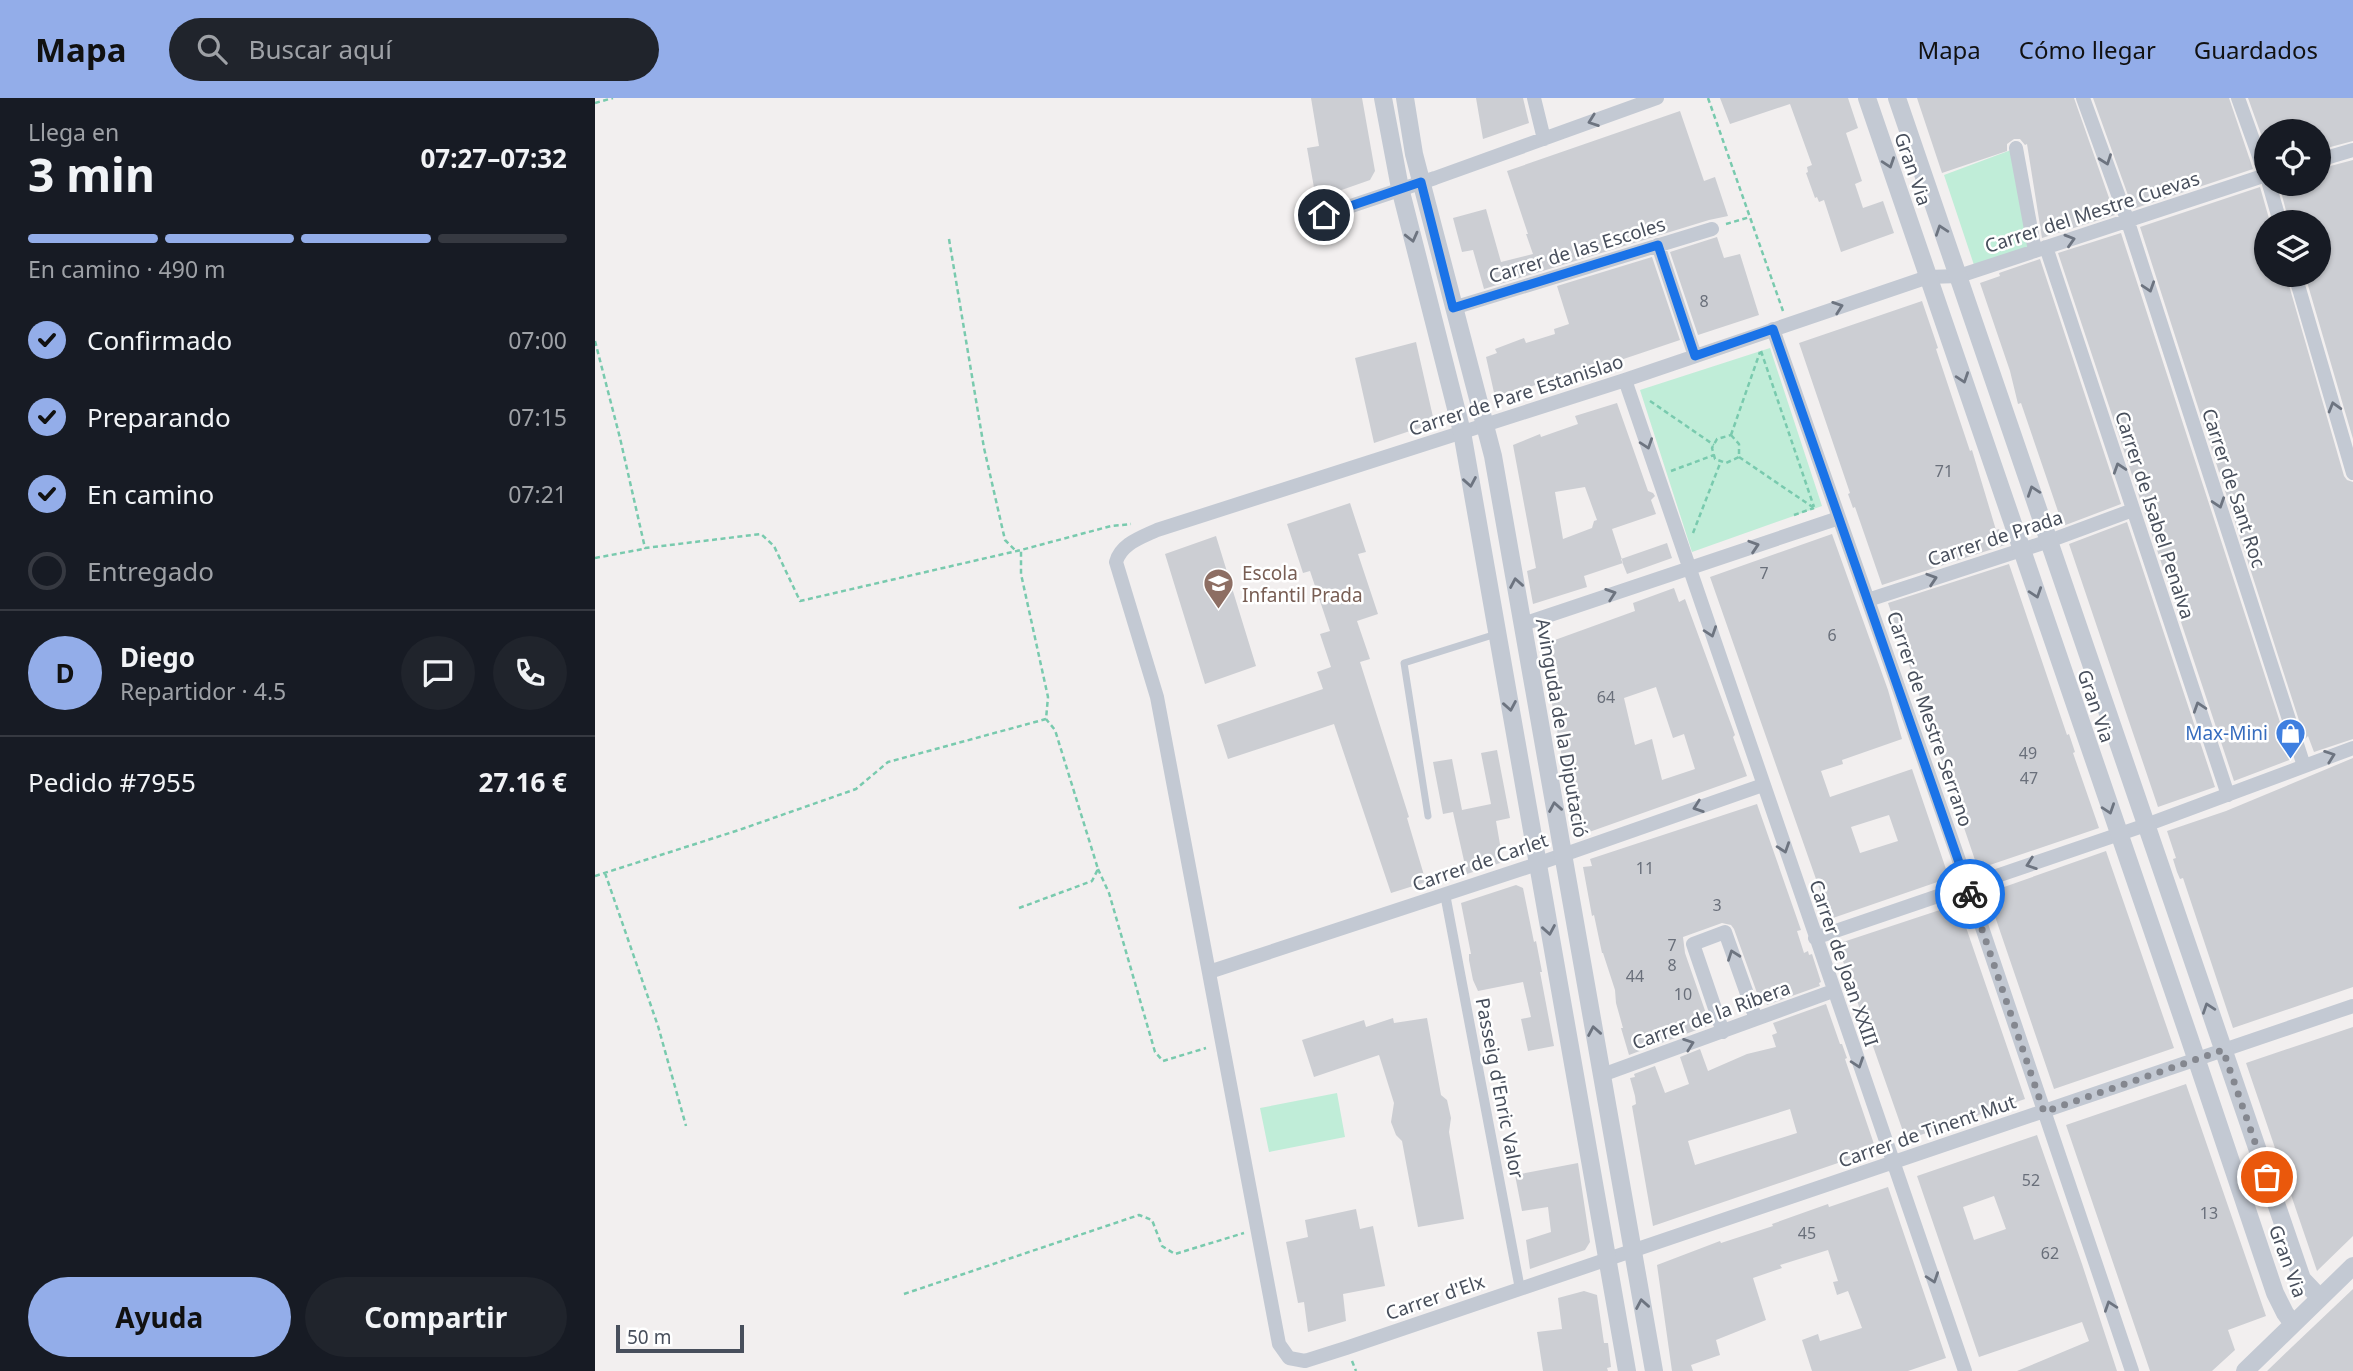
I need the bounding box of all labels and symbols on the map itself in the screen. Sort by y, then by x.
one-way arrow [1587,113,1599,127]
street label: Gran Via [1888,129,1938,209]
one-way arrow [2097,153,2111,165]
one-way arrow [1881,156,1895,168]
street label: Carrer del Mestre Cuevas [1981,165,2203,259]
pin [1294,185,1354,245]
street label: Carrer de las Escoles [1485,211,1669,289]
one-way arrow [1935,224,1949,236]
one-way arrow [1404,230,1418,242]
one-way arrow [2064,233,2076,248]
one-way arrow [2141,280,2155,292]
house number: 8 [1699,290,1709,312]
one-way arrow [1831,301,1843,315]
street label: Carrer de Pare Estanislao [1405,348,1627,442]
one-way arrow [1955,371,1969,383]
one-way arrow [2327,402,2342,414]
street label: Carrer de Sant Roc [2196,405,2272,571]
street label: Carrer de Isabel Penalva [2109,408,2201,622]
one-way arrow [1639,438,1653,450]
house number: 71 [1935,460,1953,482]
one-way arrow [2113,462,2127,475]
one-way arrow [1462,476,1477,488]
one-way arrow [2027,485,2041,497]
one-way arrow [2211,497,2225,509]
street label: Carrer de Prada [1924,504,2066,572]
one-way arrow [1747,540,1759,554]
place label: Escola Infantil Prada [1242,560,1363,608]
house number: 7 [1759,562,1769,584]
school or university icon: Escola Infantil Prada [1202,567,1236,611]
one-way arrow [1926,573,1938,587]
one-way arrow [1509,577,1524,589]
one-way arrow [2028,587,2042,599]
one-way arrow [1604,588,1617,602]
street label: Carrer de Mestre Serrano [1881,608,1979,830]
street label: Avinguda de la Diputació [1530,616,1594,840]
house number: 6 [1827,624,1837,646]
one-way arrow [1703,626,1717,638]
street label: Gran Via [2071,666,2121,746]
house number: 64 [1597,686,1615,708]
one-way arrow [1501,700,1516,712]
one-way arrow [2193,701,2207,714]
shop icon: Max-Mini [2274,716,2308,760]
place label: Max-Mini [2185,720,2268,746]
house number: 49 [2019,742,2037,764]
one-way arrow [2323,751,2335,765]
house number: 47 [2020,767,2038,789]
one-way arrow [1693,799,1705,813]
one-way arrow [1548,801,1563,813]
one-way arrow [2101,802,2115,814]
street label: Carrer de Carlet [1409,827,1551,897]
one-way arrow [1776,841,1790,853]
one-way arrow [2025,856,2038,870]
house number: 11 [1636,857,1654,879]
courier [1935,859,2005,929]
street label: Carrer de Joan XXIII [1803,876,1885,1050]
house number: 3 [1712,894,1722,916]
one-way arrow [1541,924,1556,936]
house number: 7 [1667,934,1677,956]
one-way arrow [1727,950,1741,962]
house number: 8 [1667,954,1677,976]
house number: 44 [1626,965,1644,987]
street label: Carrer de la Ribera [1628,974,1794,1056]
house number: 10 [1674,983,1692,1005]
street label: Passeig d'Enric Valor [1470,995,1530,1181]
one-way arrow [2202,1002,2217,1014]
one-way arrow [1587,1025,1602,1037]
one-way arrow [1683,1038,1695,1052]
one-way arrow [1850,1056,1864,1069]
street label: Carrer de Tinent Mut [1835,1088,2019,1174]
pin [2237,1147,2297,1207]
house number: 52 [2022,1169,2040,1191]
house number: 13 [2200,1202,2218,1224]
street label: Gran Via [2263,1221,2313,1301]
house number: 45 [1798,1222,1816,1244]
house number: 62 [2041,1242,2059,1264]
street label: Carrer d'Elx [1382,1268,1488,1326]
one-way arrow [1925,1271,1939,1284]
one-way arrow [1635,1298,1650,1310]
one-way arrow [2104,1301,2118,1313]
scale bar [616,1322,744,1354]

